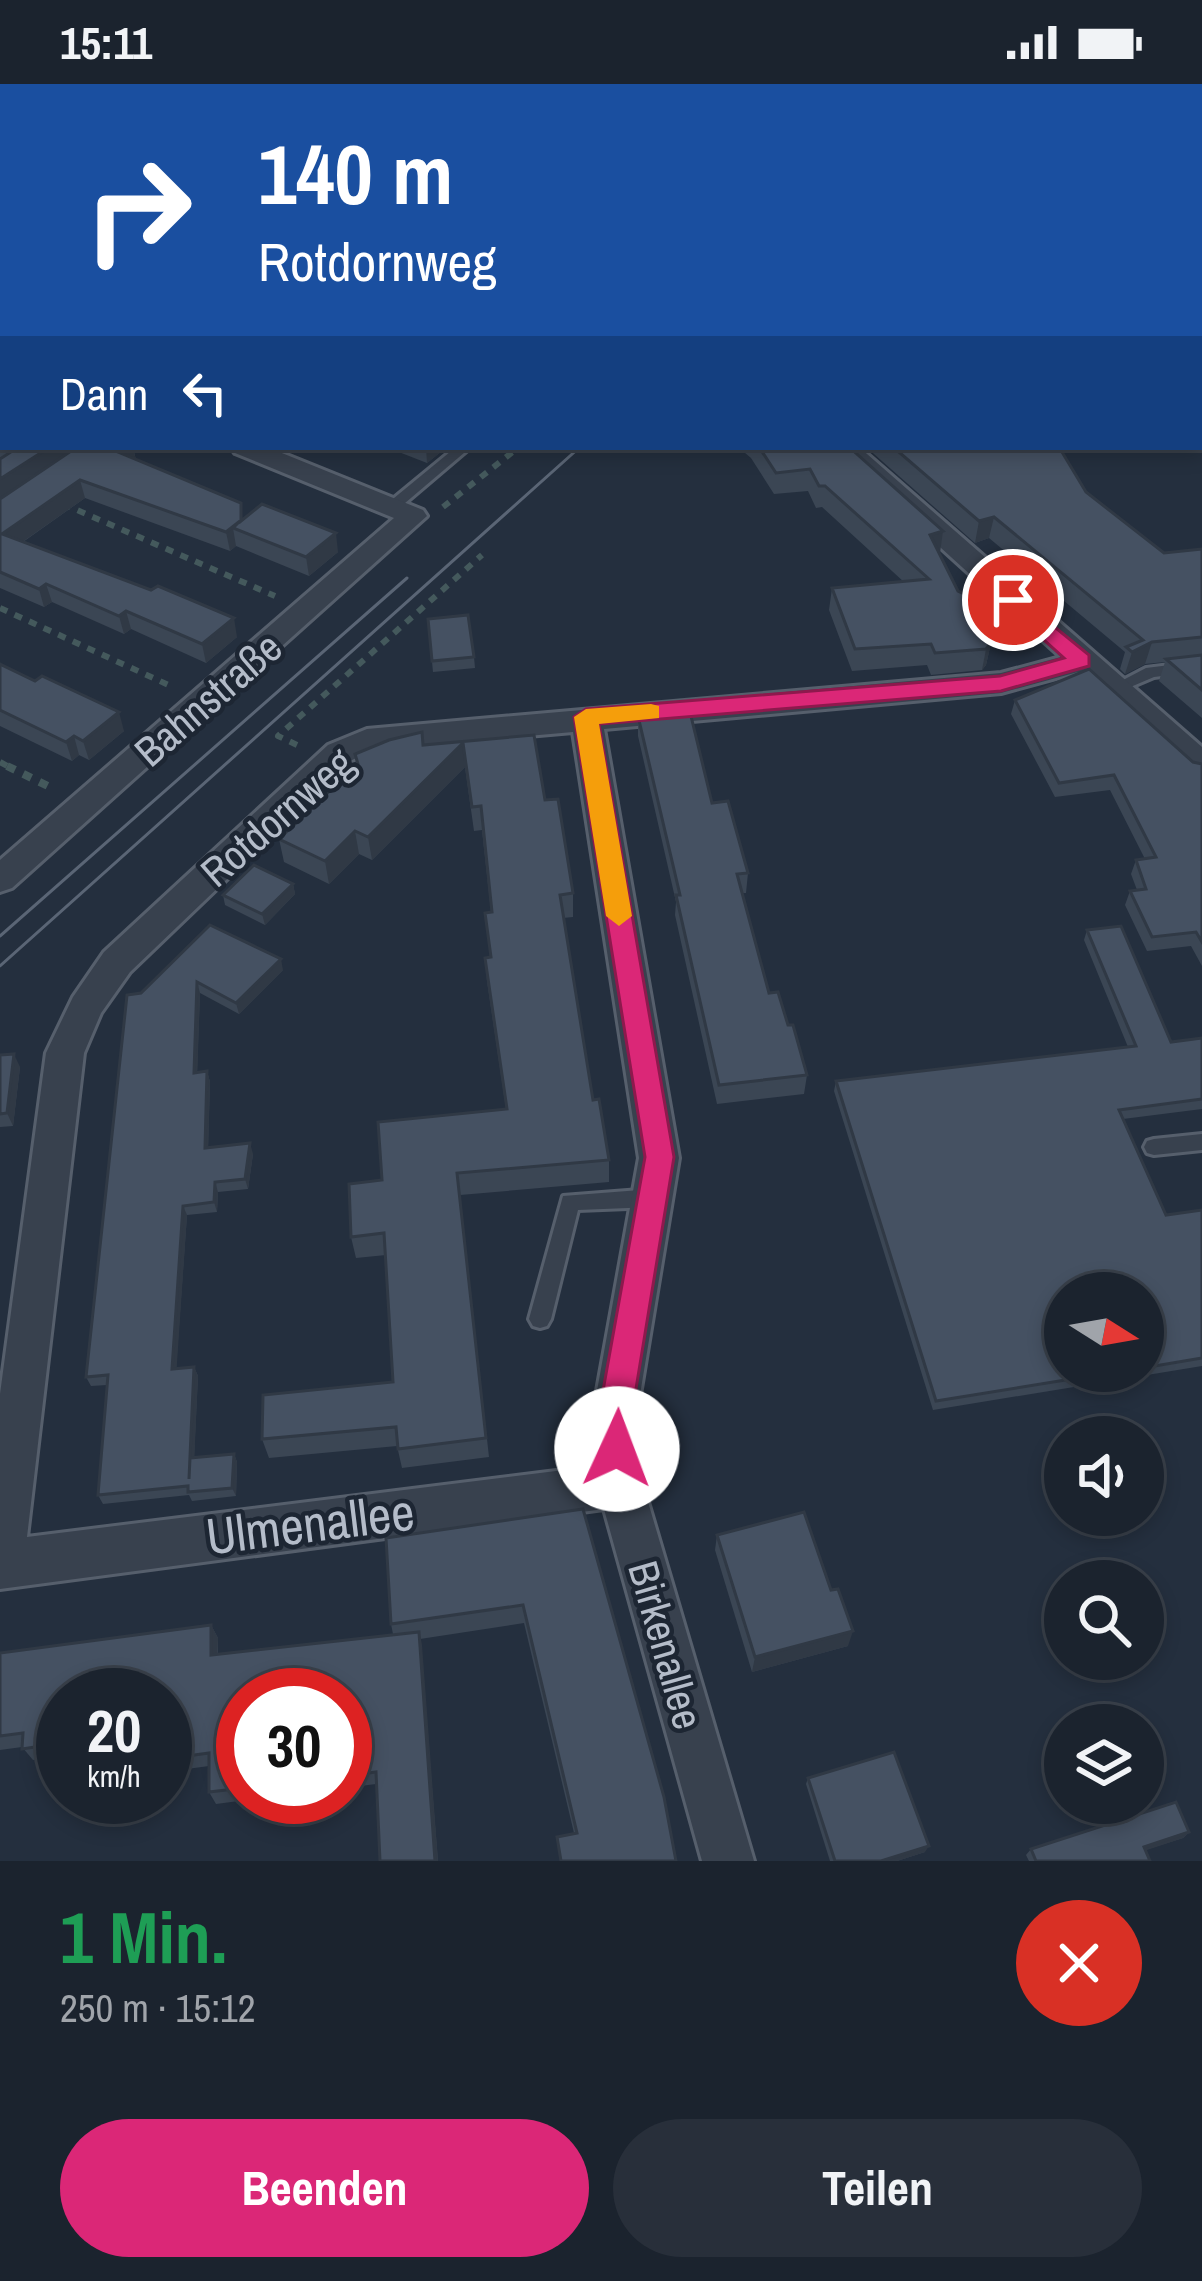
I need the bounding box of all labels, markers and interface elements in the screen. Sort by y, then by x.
text: 15:11 [60,12,152,73]
text: 140 m [258,117,453,230]
icon: right [60,132,216,288]
text: Rotdornweg [258,225,497,298]
icon: left [172,360,238,426]
text: Dann [60,363,148,424]
pin [962,549,1064,651]
icon: arrive [980,567,1046,633]
street label: Bahnstraße [122,619,294,779]
street label: Rotdornweg [189,735,365,899]
north arrow [1044,1272,1164,1392]
map controls [1044,1272,1164,1824]
position arrow [554,1386,680,1512]
button: sound [1044,1416,1164,1536]
street label: Ulmenallee [202,1477,418,1570]
street label: Birkenallee [615,1554,717,1736]
button: search [1044,1560,1164,1680]
speed limit sign: 30 [216,1668,372,1824]
text: 20 [87,1690,141,1771]
button: layers [1044,1704,1164,1824]
text: km/h [87,1756,141,1796]
text: 1 Min. [60,1888,227,1985]
button: close [1016,1900,1142,2026]
text: 250 m · 15:12 [60,1982,256,2034]
button: Beenden [60,2119,589,2257]
button: Teilen [613,2119,1142,2257]

